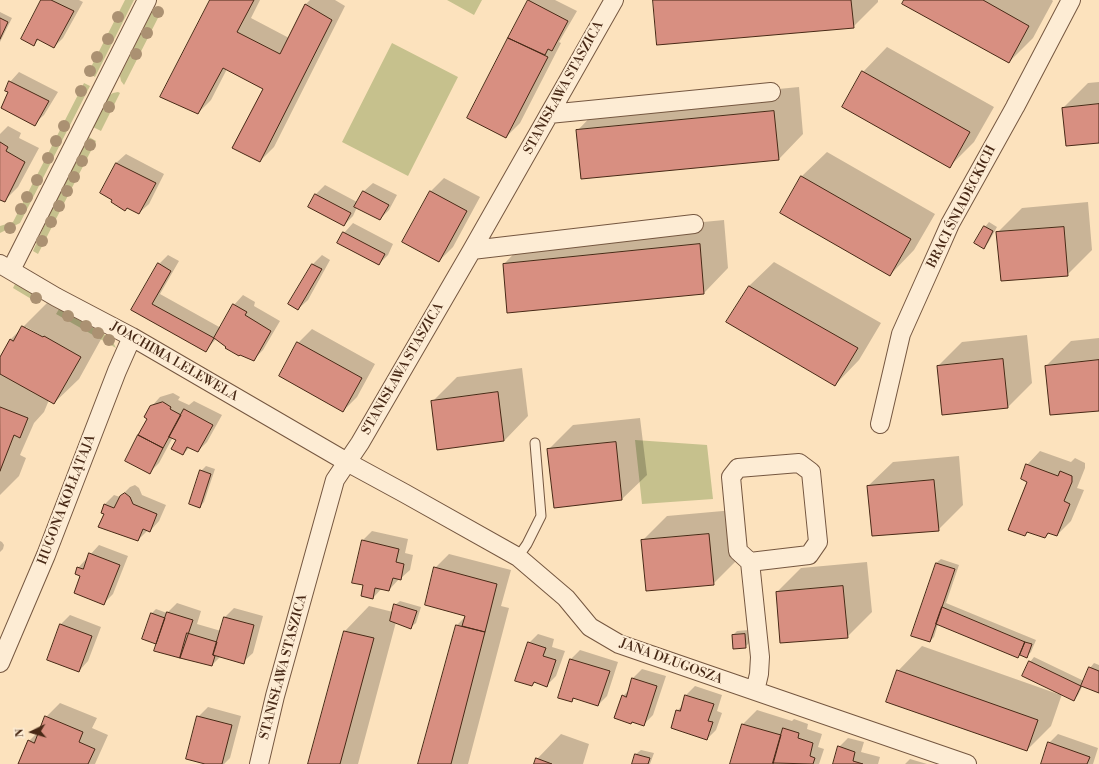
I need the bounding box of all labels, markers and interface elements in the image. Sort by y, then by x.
street label: STANISŁAWA STASZICA [521,19,607,157]
street label: BRACI ŚNIADECKICH [924,143,1000,271]
street label: STANISŁAWA STASZICA [359,300,447,438]
street label: JOACHIMA LELEWELA [107,319,241,405]
street label: HUGONA KOŁŁĄTAJA [35,433,99,567]
street label: STANISŁAWA STASZICA [257,593,311,741]
street label: JANA DŁUGOSZA [617,636,725,688]
north arrow [12,712,52,752]
text: N [13,728,27,738]

